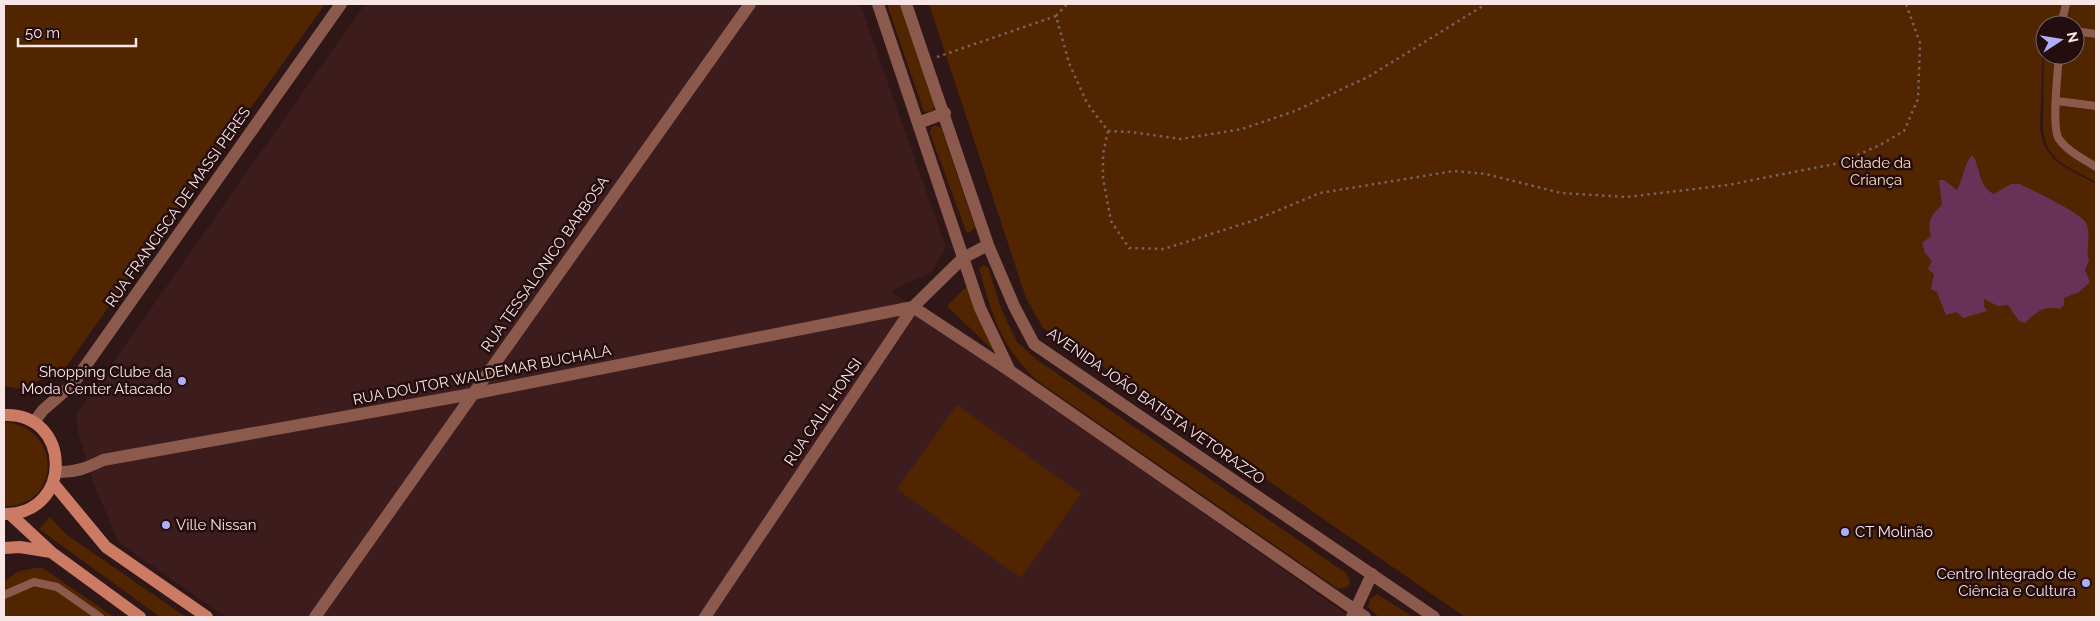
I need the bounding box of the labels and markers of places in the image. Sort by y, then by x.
place label: Shopping Clube da Moda Center Atacado [21,363,172,398]
marker: Shopping Clube da Moda Center Atacado [176,375,188,387]
place label: Ville Nissan [176,516,257,534]
marker: Ville Nissan [160,519,172,531]
place label: CT Molinão [1855,523,1933,541]
marker: CT Molinão [1839,526,1851,538]
place label: Centro Integrado de Ciência e Cultura [1936,565,2076,600]
marker: Centro Integrado de Ciência e Cultura [2080,577,2092,589]

